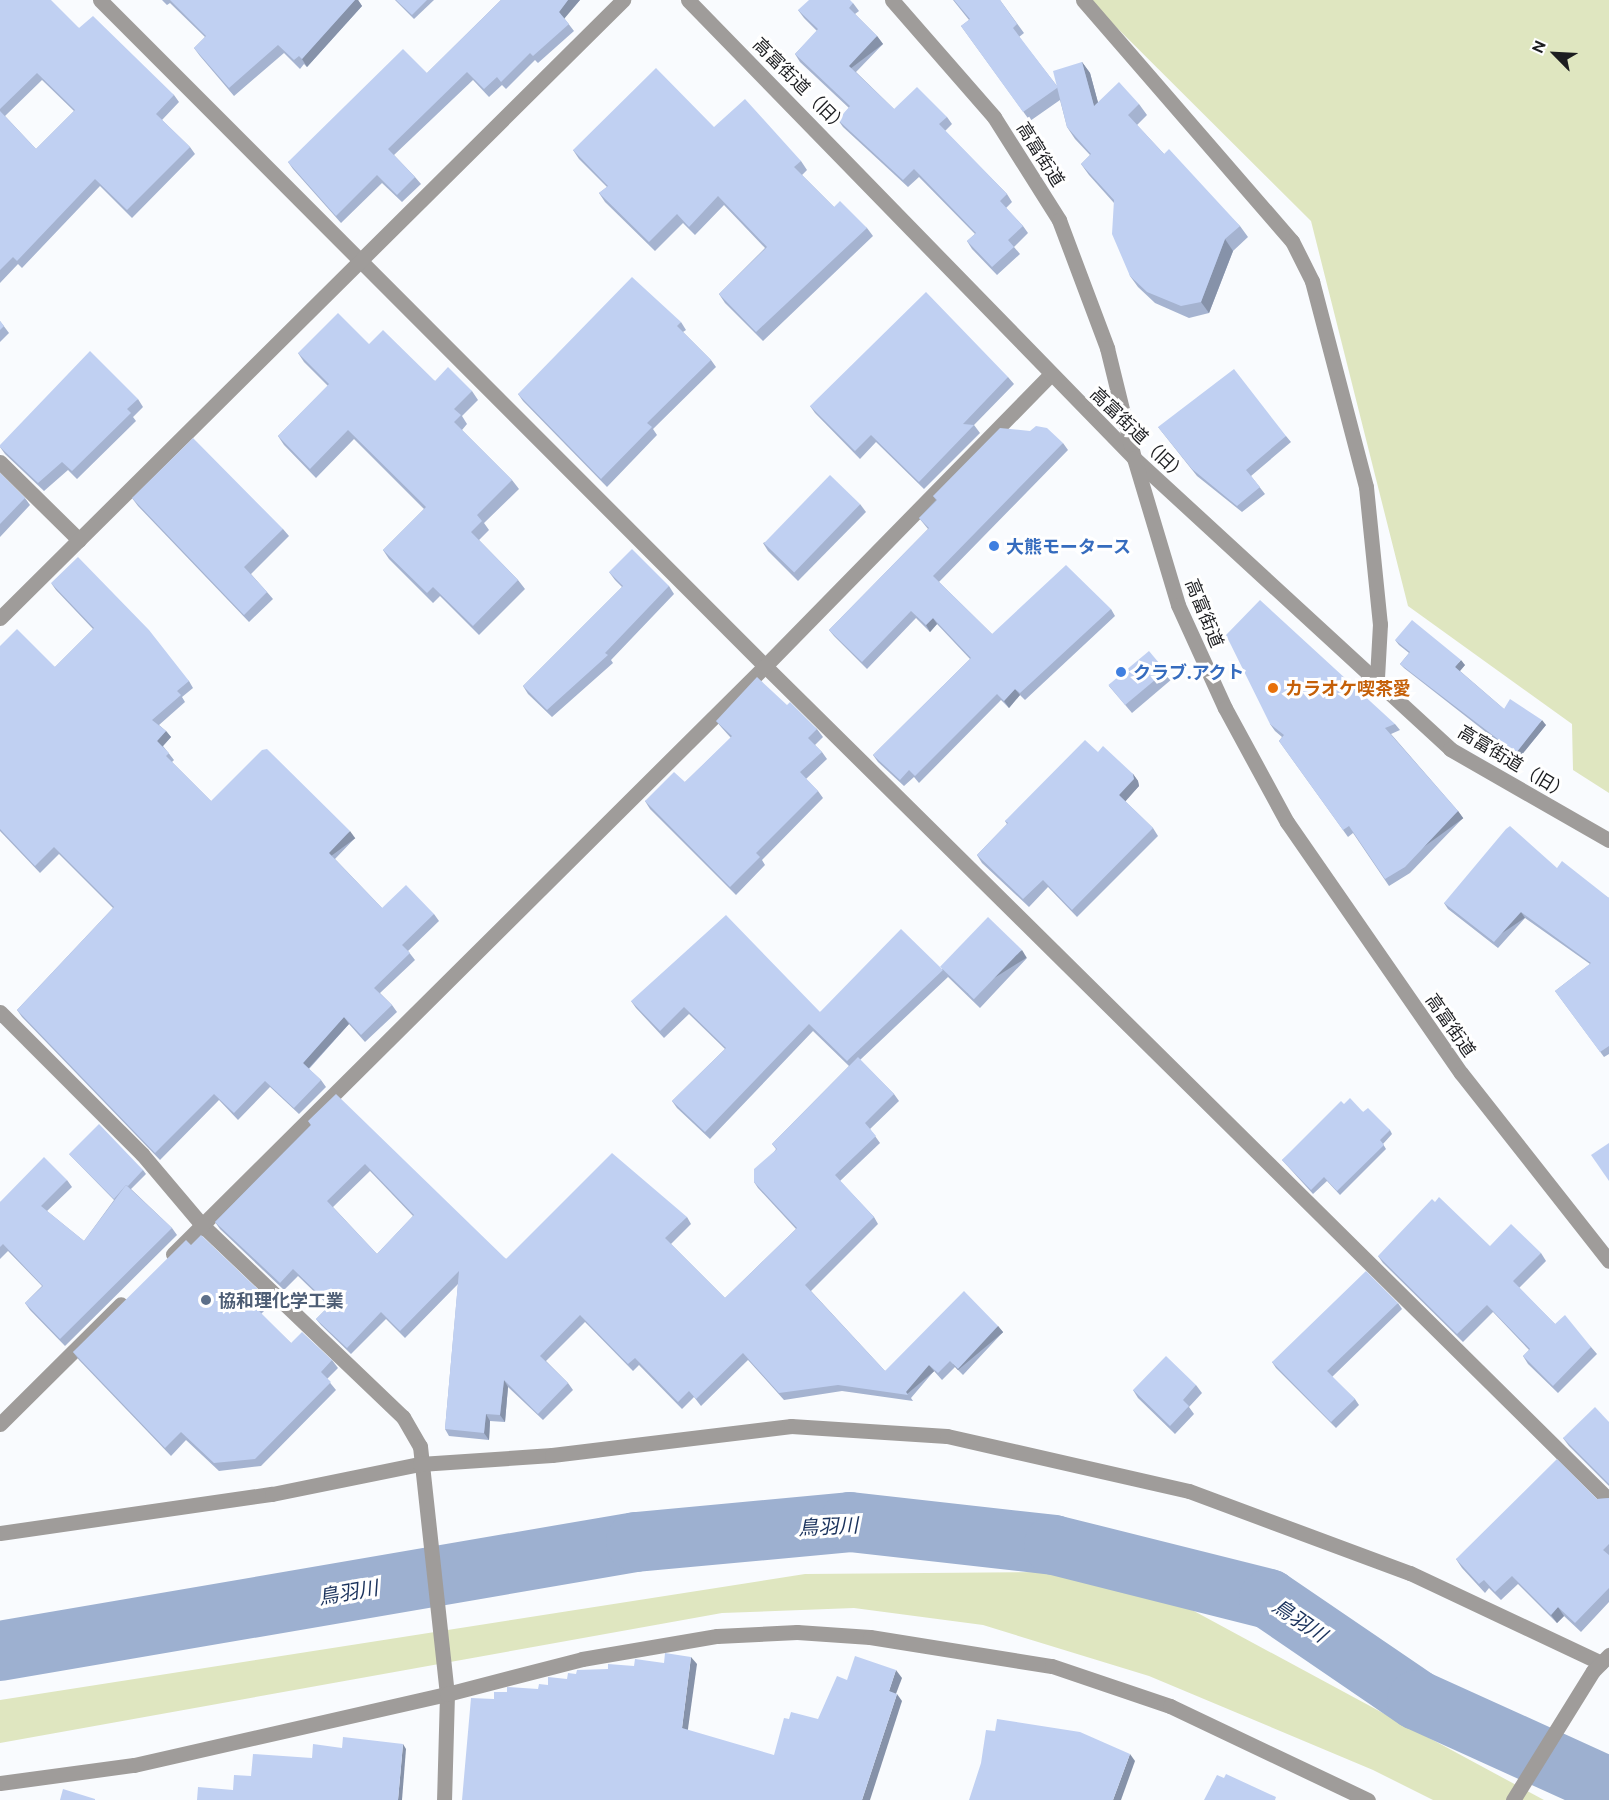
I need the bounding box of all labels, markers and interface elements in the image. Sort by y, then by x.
north arrow [1525,24,1585,84]
street label: 高富街道（旧） [749,33,853,137]
text: N [1528,38,1549,56]
street label: 高富街道 [1013,118,1069,190]
street label: 高富街道（旧） [1086,382,1192,486]
place label: 大熊モータース [1006,535,1132,557]
marker: 大熊モータース [987,539,1001,553]
street label: 高富街道 [1182,576,1228,650]
place label: クラブ.アクト [1133,661,1245,683]
marker: クラブ.アクト [1114,665,1128,679]
place label: カラオケ喫茶愛 [1285,677,1411,699]
marker: カラオケ喫茶愛 [1266,681,1280,695]
street label: 高富街道（旧） [1454,720,1574,804]
street label: 高富街道 [1422,989,1480,1061]
place label: 協和理化学工業 [218,1289,344,1311]
marker: 協和理化学工業 [199,1293,213,1307]
water label: 鳥羽川 [797,1512,859,1540]
water label: 鳥羽川 [316,1575,380,1609]
water label: 鳥羽川 [1268,1593,1332,1647]

